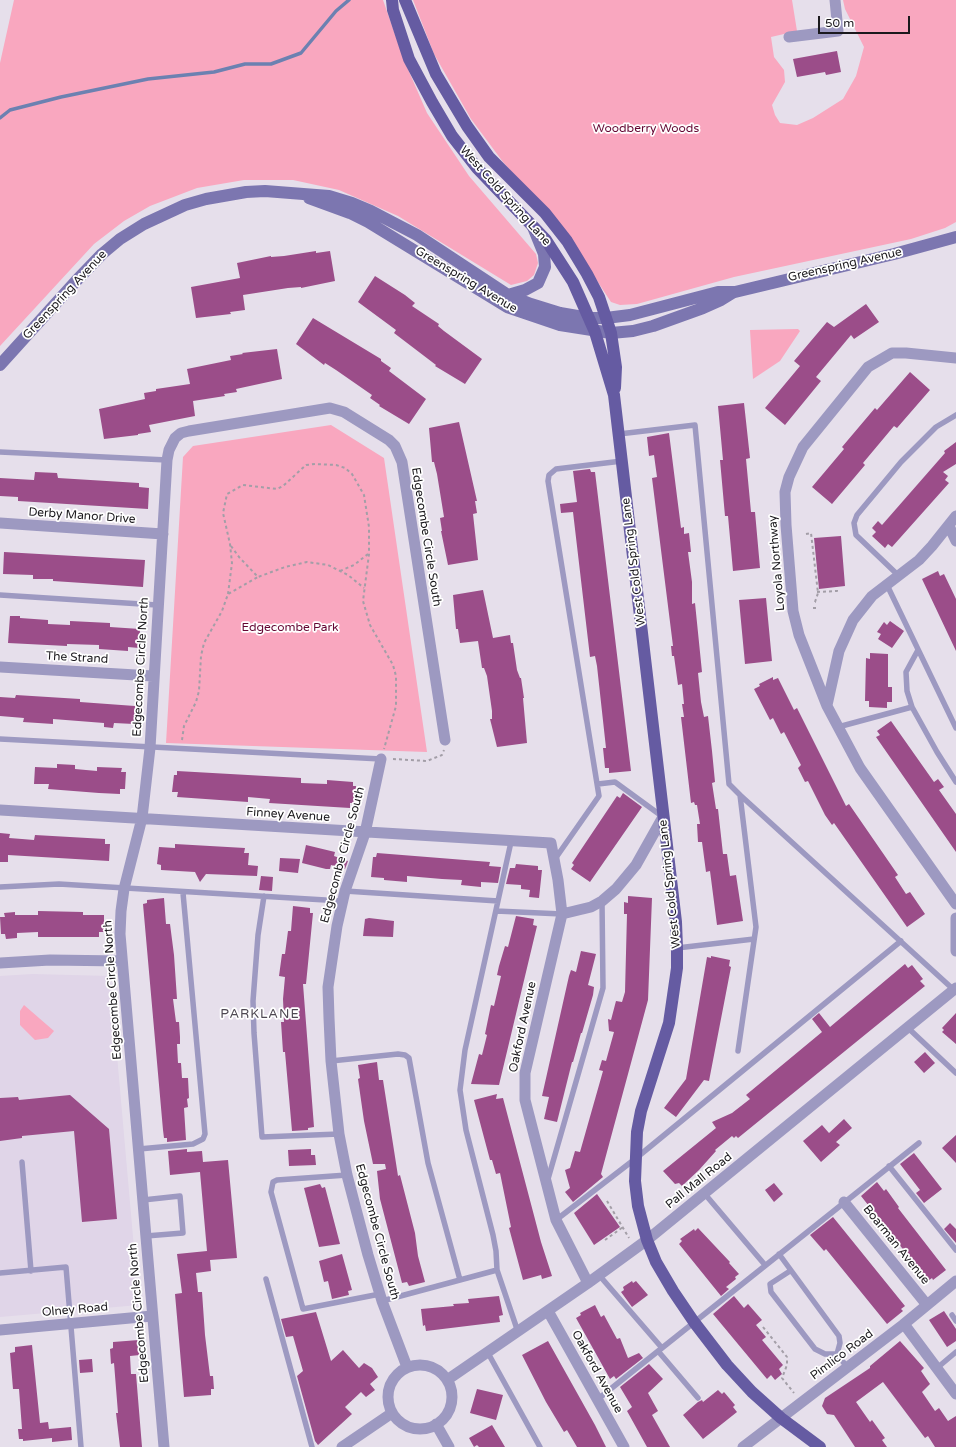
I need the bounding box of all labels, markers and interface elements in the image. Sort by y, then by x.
scale bar [820,8,912,34]
text: 50 m [825,16,854,30]
park label: Woodberry Woods [593,122,699,136]
street label: West Cold Spring Lane [456,143,554,249]
street label: Greenspring Avenue [412,244,520,316]
street label: Greenspring Avenue [787,245,903,285]
street label: Greenspring Avenue [20,248,110,342]
street label: Edgecombe Circle South [408,466,444,608]
street label: West Cold Spring Lane [619,497,649,627]
street label: Derby Manor Drive [28,505,136,527]
street label: Loyola Northway [766,514,788,612]
street label: Edgecombe Circle North [130,597,152,737]
park label: Edgecombe Park [241,621,339,635]
street label: The Strand [45,649,109,667]
street label: Edgecombe Circle South [318,785,368,925]
street label: Finney Avenue [246,805,330,825]
street label: West Cold Spring Lane [656,819,684,949]
street label: Edgecombe Circle North [101,920,125,1060]
street label: Oakford Avenue [506,980,540,1074]
district label: PARKLANE [220,1007,300,1023]
street label: Pall Mall Road [663,1150,735,1212]
street label: Edgecombe Circle South [352,1162,402,1302]
street label: Boarman Avenue [860,1202,932,1288]
street label: Edgecombe Circle North [126,1243,152,1383]
street label: Olney Road [41,1300,109,1320]
street label: Pimlico Road [808,1327,876,1383]
street label: Oakford Avenue [568,1328,626,1416]

